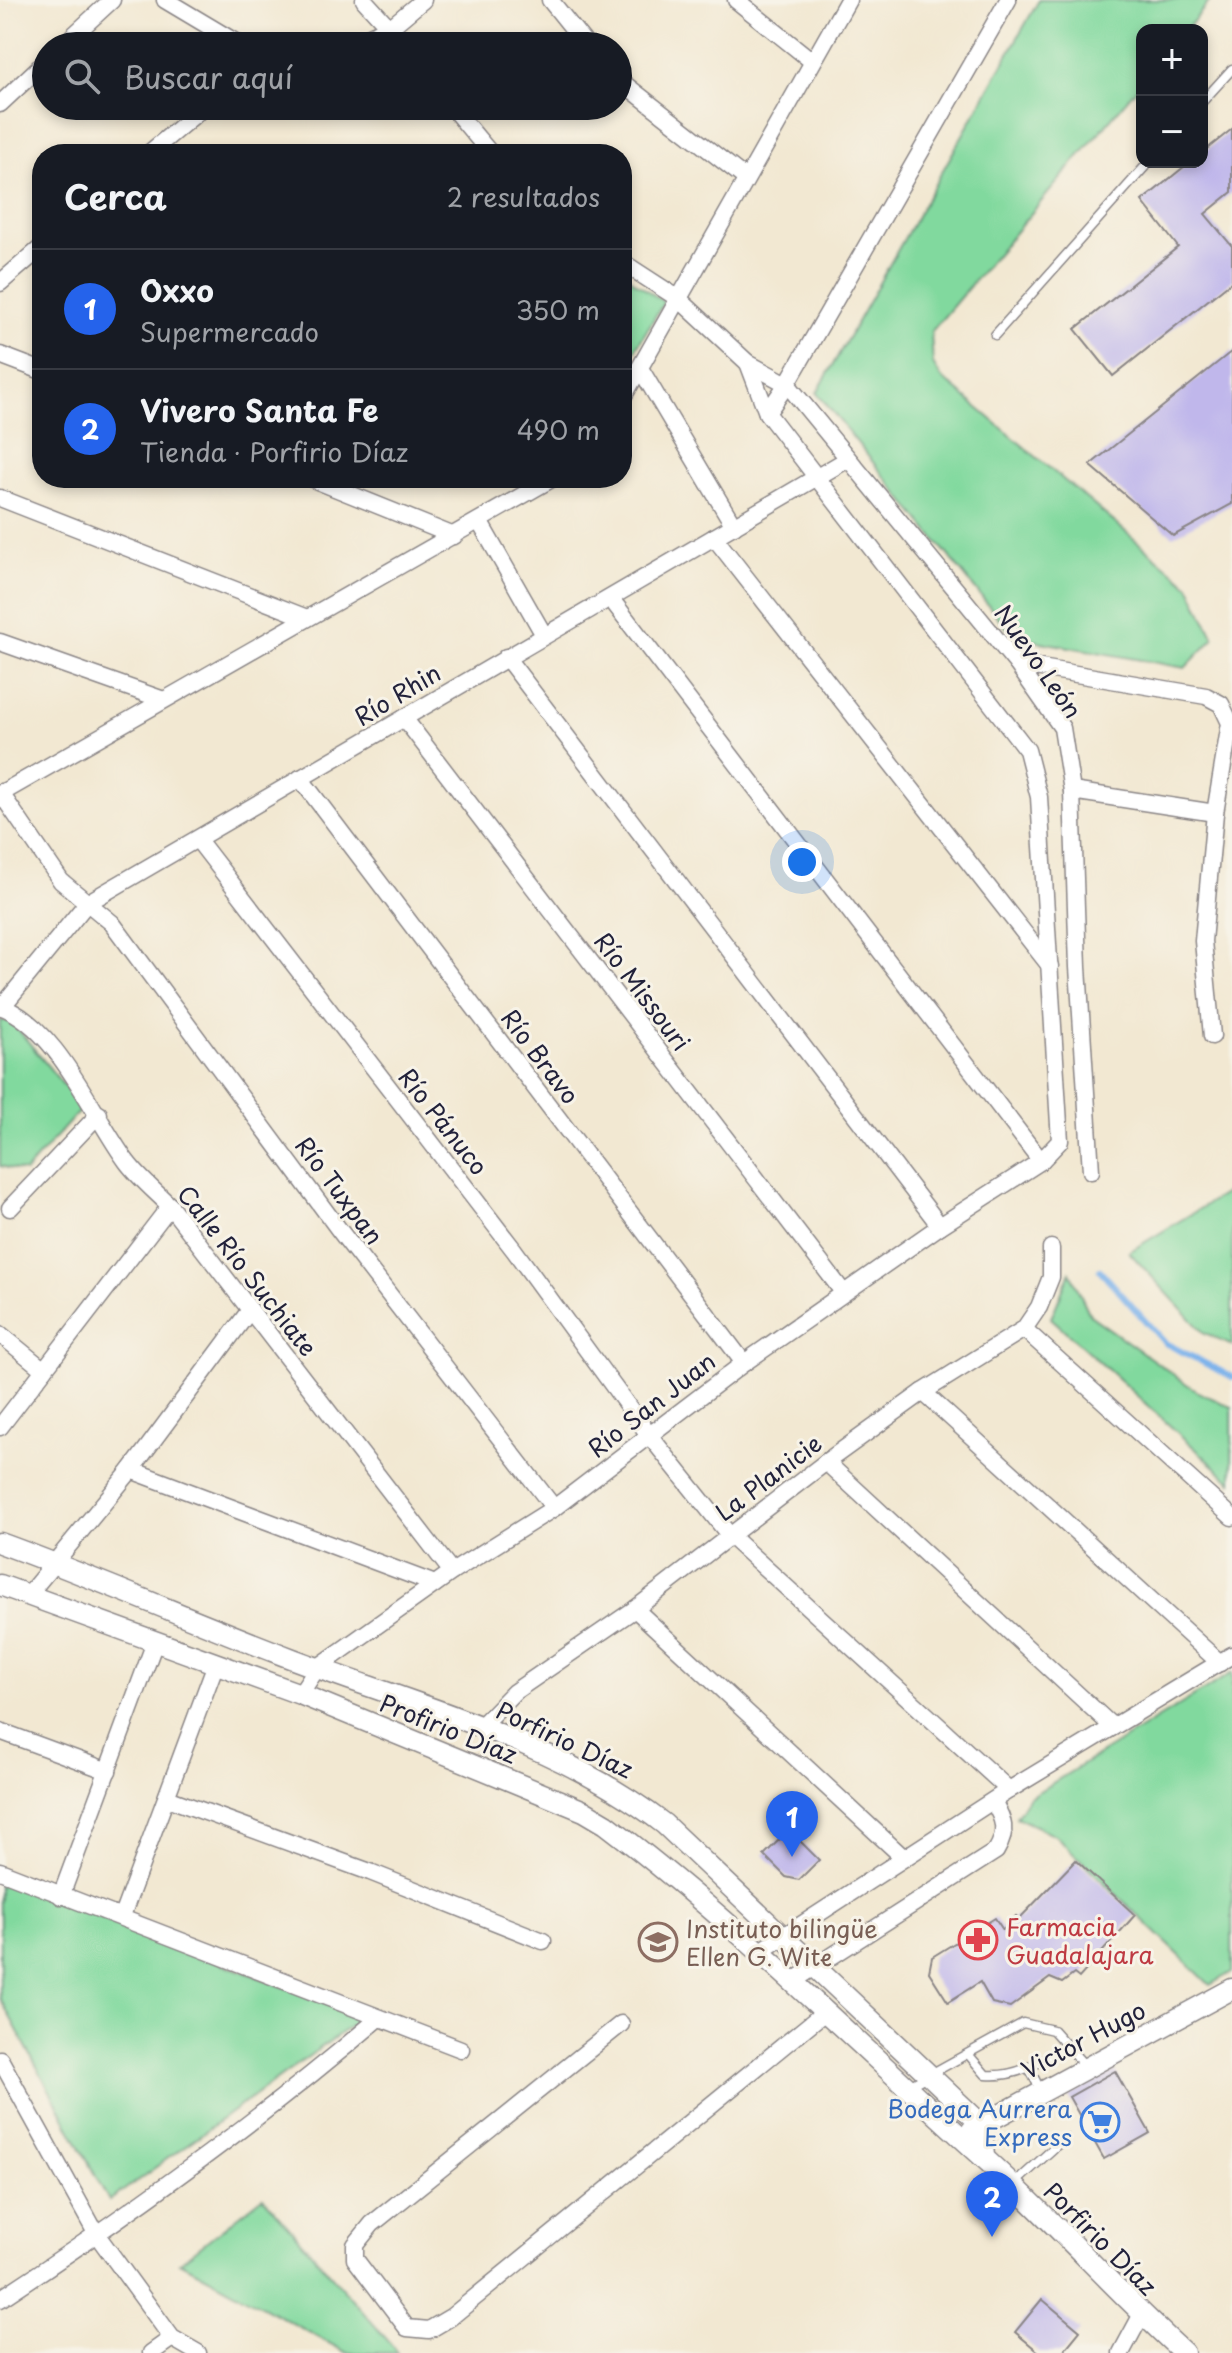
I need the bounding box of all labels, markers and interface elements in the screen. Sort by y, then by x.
map controls [1136,24,1208,168]
button: + [1136,24,1208,96]
search box [32,32,632,120]
icon: search [60,54,104,98]
text: Buscar aquí [124,54,293,99]
button: − [1136,96,1208,168]
text: Cerca [64,170,167,222]
text: 2 resultados [447,177,600,216]
text: Oxxo [140,267,214,312]
text: 1 [84,290,96,329]
text: 350 m [516,290,600,329]
text: Supermercado [140,312,319,351]
text: Vivero Santa Fe [140,387,379,432]
text: 2 [81,410,99,449]
text: 490 m [517,410,600,449]
text: Tienda · Porfirio Díaz [140,432,409,471]
street label: Nuevo León [987,597,1091,725]
street label: Río Rhin [347,654,447,734]
your location [782,842,822,882]
street label: Río Missouri [586,924,700,1058]
street label: Río Bravo [493,1001,589,1111]
street label: Río Pánuco [391,1060,497,1182]
street label: Río Tuxpan [287,1128,393,1252]
street label: Calle Río Suchiate [170,1177,326,1363]
street label: Río San Juan [579,1343,723,1465]
street label: La Planicie [707,1425,829,1529]
street label: Profirio Díaz [375,1684,523,1772]
street label: Porfirio Díaz [490,1691,640,1787]
pin: 1 [766,1791,818,1857]
place label: Farmacia Guadalajara [1006,1908,1153,1972]
place label: Instituto bilingüe Ellen G. Wite [686,1910,878,1974]
pharmacy icon: Farmacia Guadalajara [957,1919,999,1961]
school or university icon: Instituto bilingüe Ellen G. Wite [637,1921,679,1963]
street label: Victor Hugo [1014,1991,1152,2087]
place label: Bodega Aurrera Express [887,2090,1072,2154]
supermarket icon: Bodega Aurrera Express [1079,2101,1121,2143]
pin: 2 [966,2171,1018,2237]
street label: Porfirio Díaz [1036,2173,1166,2303]

